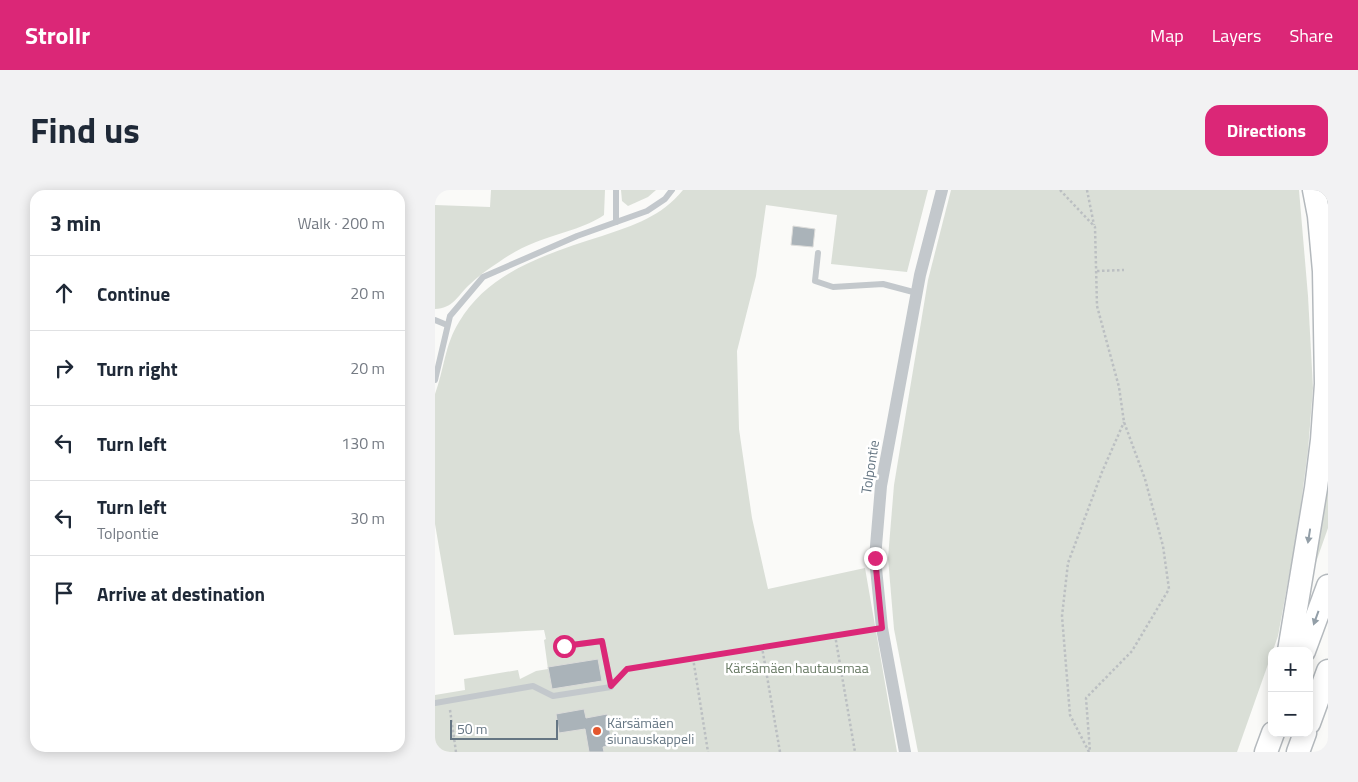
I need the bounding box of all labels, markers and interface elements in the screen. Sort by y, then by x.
text: Strollr [25,17,90,53]
text: Map [1150,22,1184,49]
text: Layers [1212,22,1261,49]
text: Share [1289,22,1333,49]
text: Find us [30,103,140,157]
button: Directions [1205,105,1328,156]
text: 3 min [50,207,101,239]
text: Walk · 200 m [297,211,385,235]
icon: ahead [50,279,78,307]
text: Continue [97,279,170,308]
text: 20 m [350,281,385,305]
icon: right [50,354,78,382]
text: Turn right [97,354,178,383]
text: 20 m [350,356,385,380]
icon: left [50,429,78,457]
text: Turn left [97,429,167,458]
text: 130 m [341,431,385,455]
street label: Tolpontie [855,439,884,495]
text: Turn left [97,492,167,521]
icon: left [50,504,78,532]
text: 30 m [350,506,385,530]
text: Tolpontie [97,521,159,545]
one-way arrow [1304,528,1312,544]
route end [864,547,887,570]
icon: arrive [50,579,78,607]
text: Arrive at destination [97,579,265,608]
one-way arrow [1312,611,1320,626]
route start [553,635,576,658]
map controls [1268,647,1313,737]
button: + [1268,647,1313,692]
park label: Kärsämäen hautausmaa [725,657,869,678]
button: − [1268,692,1313,737]
place label: Kärsämäen siunauskappeli [607,712,694,749]
scale bar [450,717,557,740]
text: 50 m [457,718,487,739]
marker: Kärsämäen siunauskappeli [591,725,603,737]

